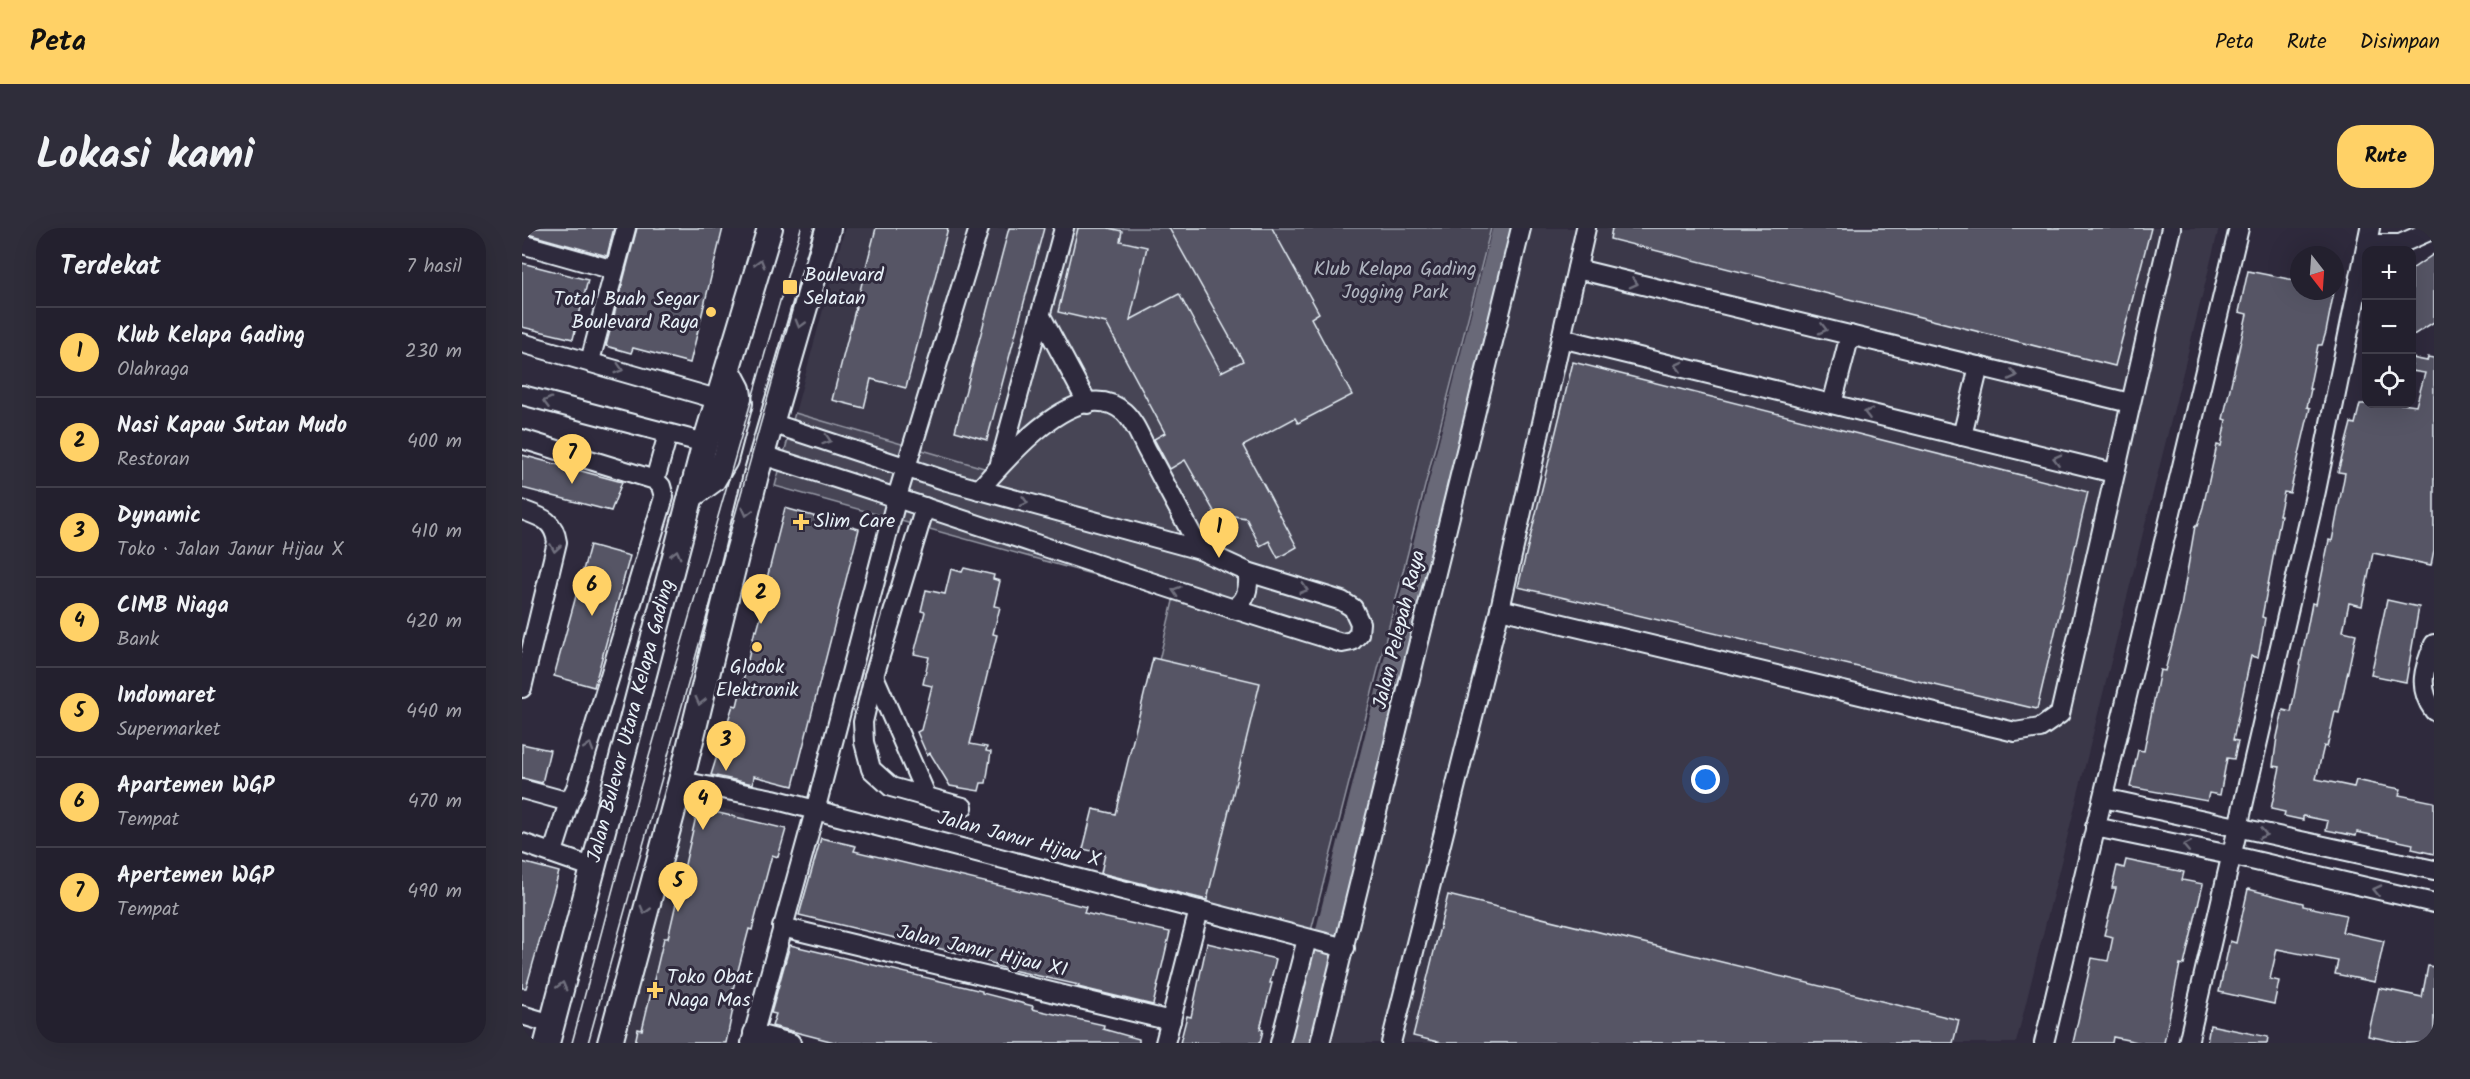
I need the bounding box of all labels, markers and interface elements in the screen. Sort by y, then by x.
text: Peta [30,20,86,65]
text: Peta [2215,26,2254,59]
text: Rute [2287,26,2327,59]
text: Disimpan [2360,26,2440,59]
text: Lokasi kami [36,123,254,190]
button: Rute [2337,125,2434,188]
text: Terdekat [60,246,161,288]
north arrow [2290,246,2344,300]
map controls [2362,246,2416,408]
button: + [2362,246,2416,300]
text: 7 hasil [406,251,462,283]
park label: Klub Kelapa Gading Jogging Park [1313,254,1477,309]
one-way arrow [753,258,765,269]
place label: Boulevard Selatan [804,260,885,315]
one-way arrow [1628,276,1638,289]
marker: Boulevard Selatan [781,278,799,296]
place label: Total Buah Segar Boulevard Raya [554,284,700,339]
button: − [2362,300,2416,354]
marker: Total Buah Segar Boulevard Raya [704,305,718,319]
text: Klub Kelapa Gading [117,319,305,354]
one-way arrow [794,319,807,329]
one-way arrow [1818,321,1828,334]
text: 1 [76,336,83,368]
text: 230 m [405,336,462,368]
text: Olahraga [117,354,189,386]
button: locate [2362,354,2416,408]
one-way arrow [1674,361,1684,374]
one-way arrow [613,362,624,374]
one-way arrow [2008,367,2018,380]
one-way arrow [542,397,553,409]
one-way arrow [1863,408,1873,421]
text: Nasi Kapau Sutan Mudo [117,409,347,444]
text: 2 [74,426,85,458]
text: 400 m [407,426,462,458]
one-way arrow [821,433,832,445]
pin: 7 [553,434,592,484]
text: Restoran [117,444,190,476]
one-way arrow [2053,454,2063,467]
one-way arrow [1018,495,1029,507]
text: Dynamic [117,499,201,534]
place label: Slim Care [814,506,895,538]
one-way arrow [741,507,754,517]
pin: 1 [1200,508,1238,558]
marker: Slim Care [792,513,810,531]
text: 3 [74,516,85,548]
text: 410 m [411,516,462,548]
text: Toko · Jalan Janur Hijau X [117,534,344,566]
one-way arrow [550,543,562,552]
street label: Jalan Pelepah Raya [1365,547,1435,713]
one-way arrow [669,549,681,560]
pin: 6 [572,566,612,616]
pin: 2 [742,574,780,624]
street label: Jalan Bulevar Utara Kelapa Gading [579,576,684,866]
one-way arrow [1298,582,1309,594]
one-way arrow [1171,586,1182,598]
text: CIMB Niaga [117,589,229,624]
text: 4 [74,606,85,638]
text: 420 m [405,606,462,638]
text: Bank [117,624,159,656]
marker: Glodok Elektronik [750,640,764,654]
place label: Glodok Elektronik [715,652,799,707]
text: Indomaret [117,679,216,714]
text: 5 [74,696,85,728]
text: 440 m [406,696,462,728]
one-way arrow [695,696,708,706]
text: Supermarket [117,714,220,746]
pin: 3 [706,722,746,771]
one-way arrow [582,742,594,753]
your location [1691,765,1720,794]
text: Apartemen WGP [117,769,274,804]
pin: 4 [684,780,723,830]
text: 6 [74,786,85,818]
text: 470 m [408,786,462,818]
street label: Jalan Janur Hijau X [934,803,1105,877]
text: Tempat [117,804,179,836]
one-way arrow [2258,827,2268,840]
one-way arrow [2182,840,2192,853]
text: Apertemen WGP [117,859,274,894]
pin: 5 [658,862,698,912]
text: 7 [75,876,84,908]
text: 490 m [407,876,462,908]
one-way arrow [2372,884,2382,897]
text: Tempat [117,894,179,926]
one-way arrow [640,905,653,915]
street label: Jalan Janur Hijau XI [893,917,1071,987]
place label: Toko Obat Naga Mas [667,962,753,1017]
one-way arrow [555,982,567,992]
marker: Toko Obat Naga Mas [648,983,662,997]

